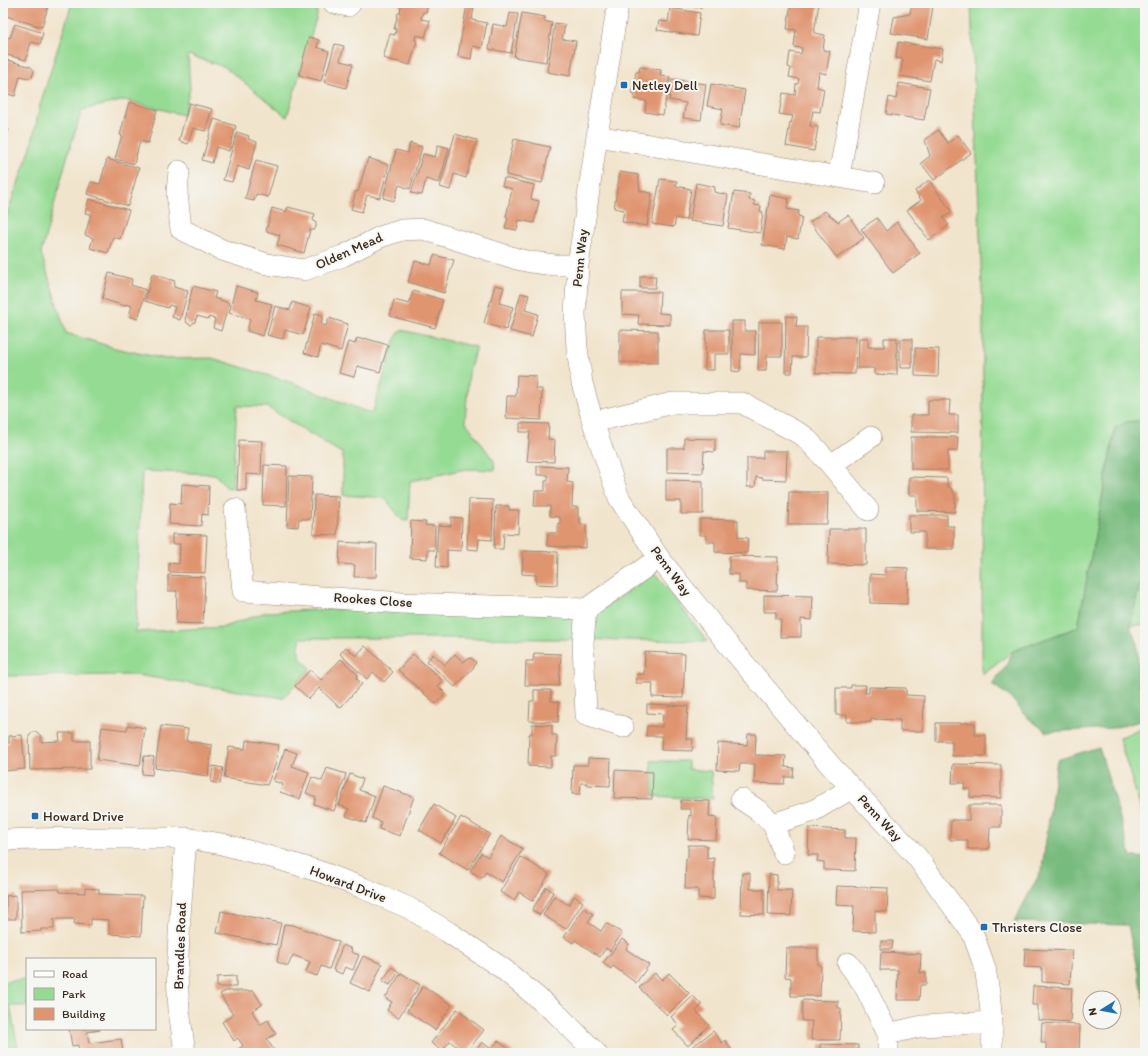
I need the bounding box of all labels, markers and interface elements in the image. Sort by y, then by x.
place label: Netley Dell [632,77,698,94]
marker: Netley Dell [619,80,629,90]
street label: Olden Mead [313,228,386,273]
street label: Penn Way [569,228,592,288]
street label: Penn Way [647,543,696,600]
street label: Rookes Close [333,589,413,611]
street label: Penn Way [854,791,906,845]
place label: Howard Drive [43,808,124,825]
marker: Howard Drive [30,811,40,821]
street label: Howard Drive [307,862,389,907]
street label: Brandles Road [170,902,190,990]
place label: Thristers Close [992,919,1082,936]
marker: Thristers Close [979,922,989,932]
legend [26,958,156,1030]
text: Road [62,967,88,981]
text: Park [62,987,86,1001]
north arrow [1082,990,1122,1030]
text: Building [62,1007,106,1021]
text: N [1086,1007,1100,1017]

